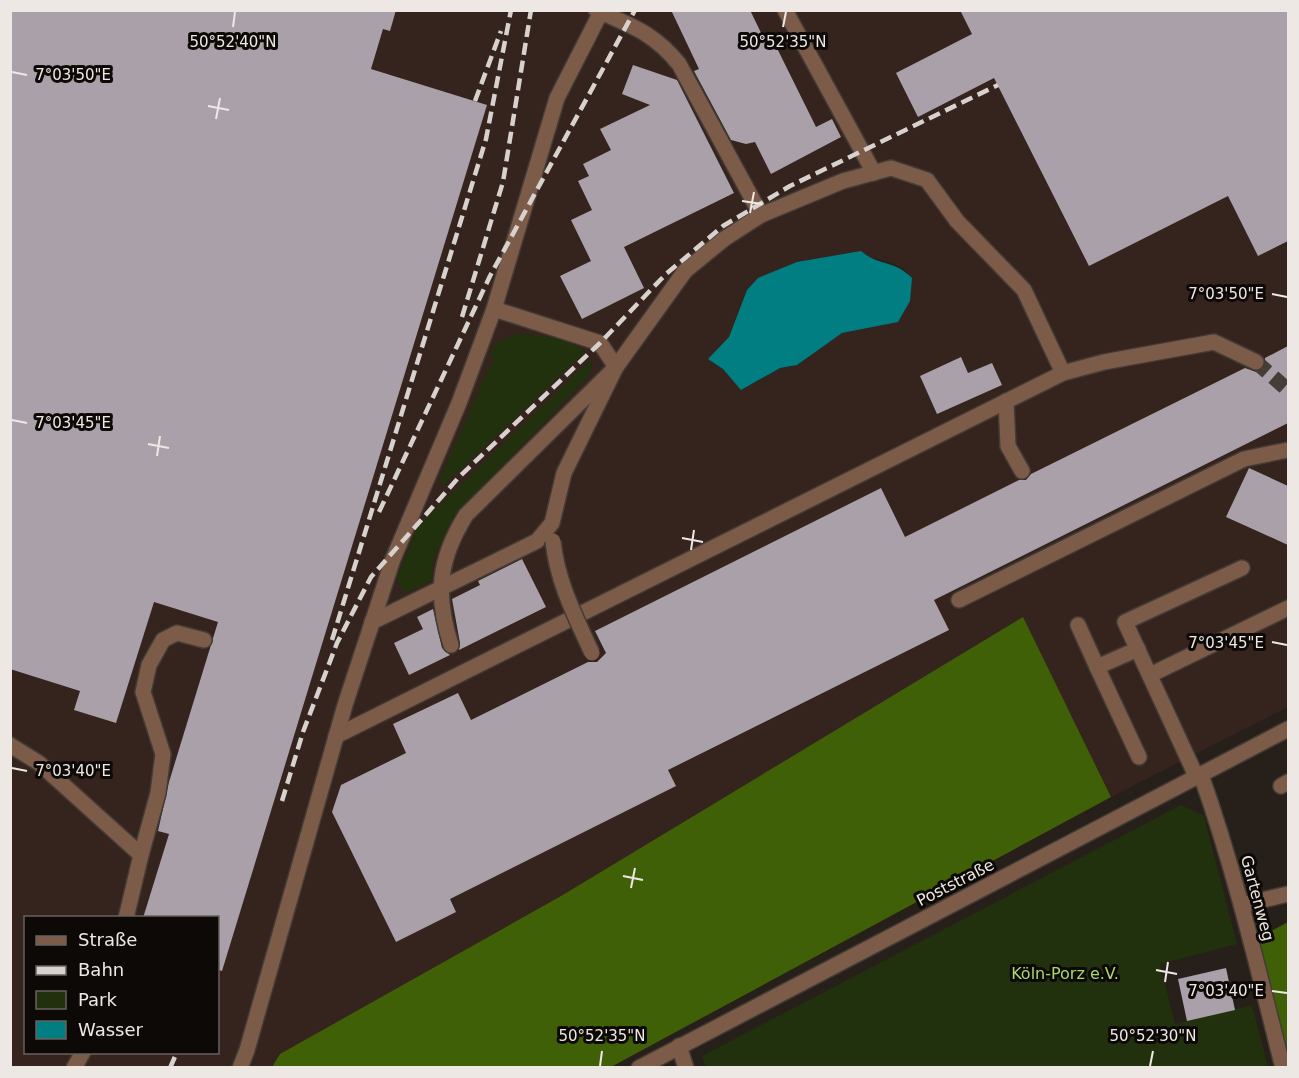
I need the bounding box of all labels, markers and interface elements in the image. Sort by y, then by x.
text: 50°52'40"N [189,33,277,51]
text: 50°52'35"N [739,33,827,51]
text: 7°03'50"E [35,66,111,84]
text: 7°03'50"E [1188,285,1264,303]
text: 7°03'45"E [35,414,111,432]
text: 7°03'45"E [1188,634,1264,652]
text: 7°03'40"E [35,762,111,780]
street label: Gartenweg [1237,853,1278,943]
street label: Poststraße [913,855,997,910]
legend [24,916,219,1054]
text: Straße [78,929,137,950]
text: Bahn [78,959,124,980]
park label: Köln-Porz e.V. [1011,964,1119,983]
text: 7°03'40"E [1188,982,1264,1000]
text: Park [78,989,117,1010]
text: Wasser [78,1019,144,1040]
text: 50°52'35"N [558,1027,646,1045]
text: 50°52'30"N [1109,1027,1197,1045]

